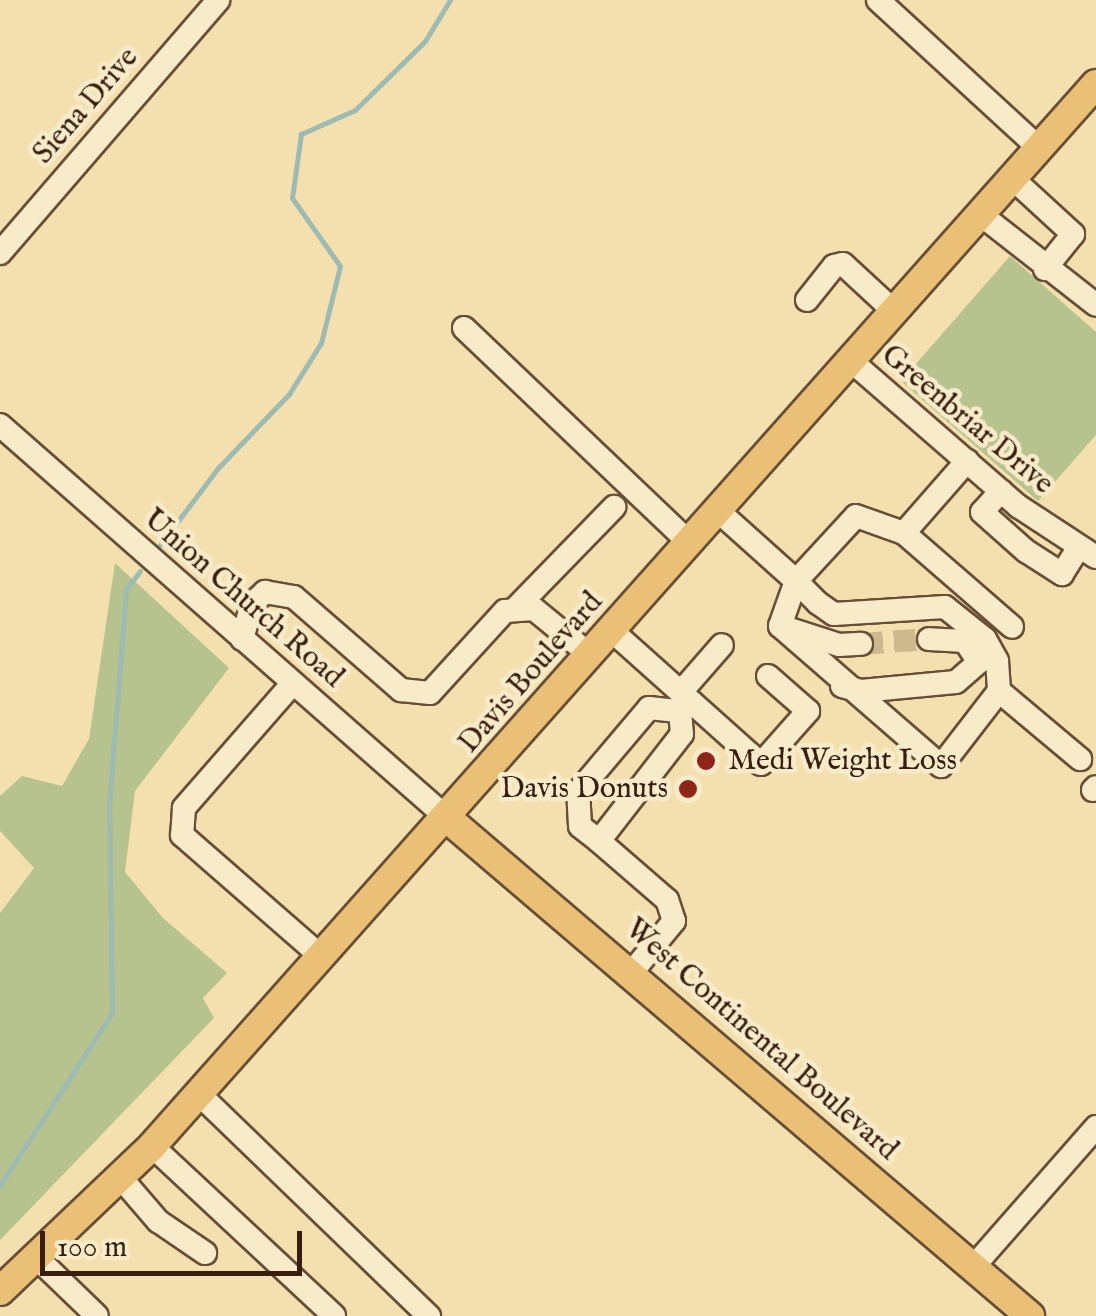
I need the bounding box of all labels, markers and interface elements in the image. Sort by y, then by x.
street label: Siena Drive [26,40,146,172]
street label: Greenbriar Drive [874,338,1060,502]
street label: Union Church Road [135,502,351,696]
street label: Davis Boulevard [451,585,611,761]
place label: Medi Weight Loss [728,743,957,779]
marker: Medi Weight Loss [693,748,719,774]
place label: Davis Donuts [501,771,668,807]
marker: Davis Donuts [677,778,699,800]
street label: West Continental Boulevard [617,912,905,1168]
scale bar [45,1211,308,1273]
text: 100 m [57,1229,127,1267]

